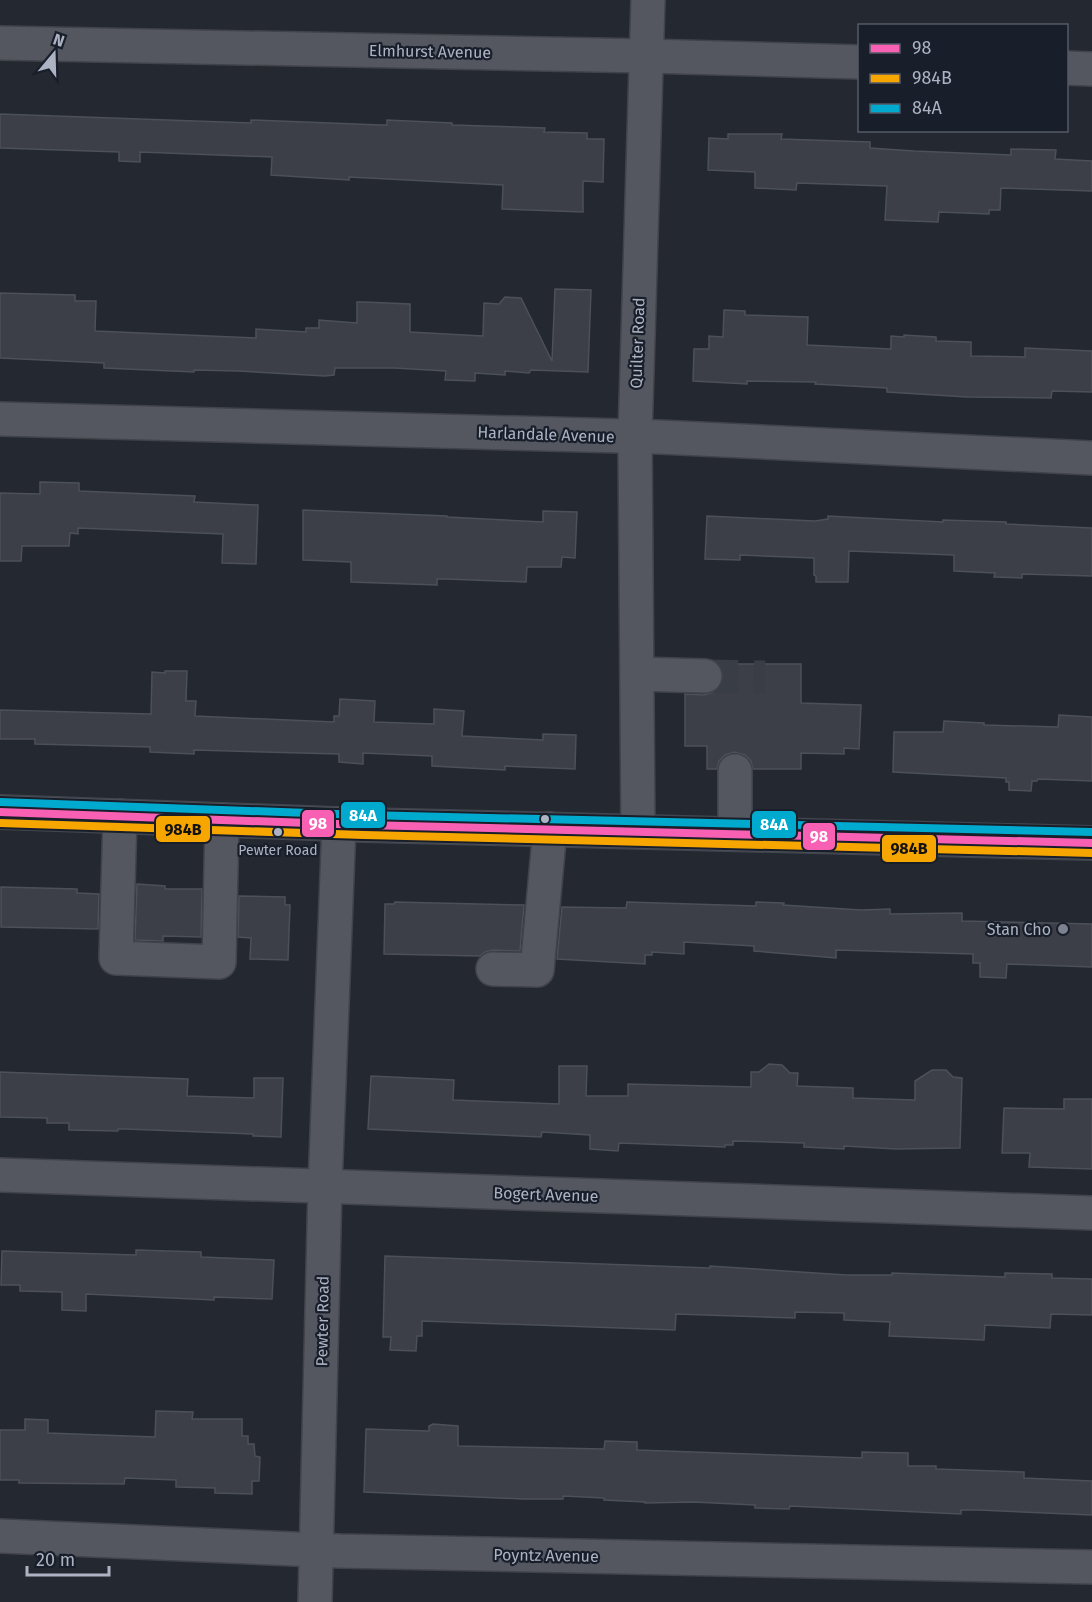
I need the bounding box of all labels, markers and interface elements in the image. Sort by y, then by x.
north arrow [24,24,84,84]
legend [858,24,1068,132]
text: N [51,30,67,51]
text: 98 [912,37,931,59]
street label: Elmhurst Avenue [369,41,491,62]
text: 984B [912,67,952,89]
text: 84A [912,97,942,119]
street label: Quilter Road [626,297,649,389]
street label: Harlandale Avenue [477,423,615,446]
line badge: 84A [340,801,386,829]
text: 84A [349,806,377,825]
line badge: 98 [301,809,335,838]
line badge: 84A [751,810,797,839]
unlabelled marker [539,813,551,825]
text: 98 [309,814,327,833]
line badge: 984B [155,815,211,843]
text: 84A [760,815,788,834]
text: 984B [164,820,202,839]
line badge: 98 [802,822,836,851]
marker: Pewter Road [272,826,284,838]
text: 98 [810,827,828,846]
line badge: 984B [881,834,937,863]
text: 984B [890,839,928,858]
place label: Pewter Road [238,842,318,859]
place label: Stan Cho [987,920,1051,939]
marker: Stan Cho [1056,922,1070,936]
street label: Bogert Avenue [493,1183,599,1206]
street label: Pewter Road [312,1276,333,1366]
scale bar [27,1539,110,1577]
street label: Poyntz Avenue [493,1545,599,1566]
text: 20 m [36,1549,75,1571]

